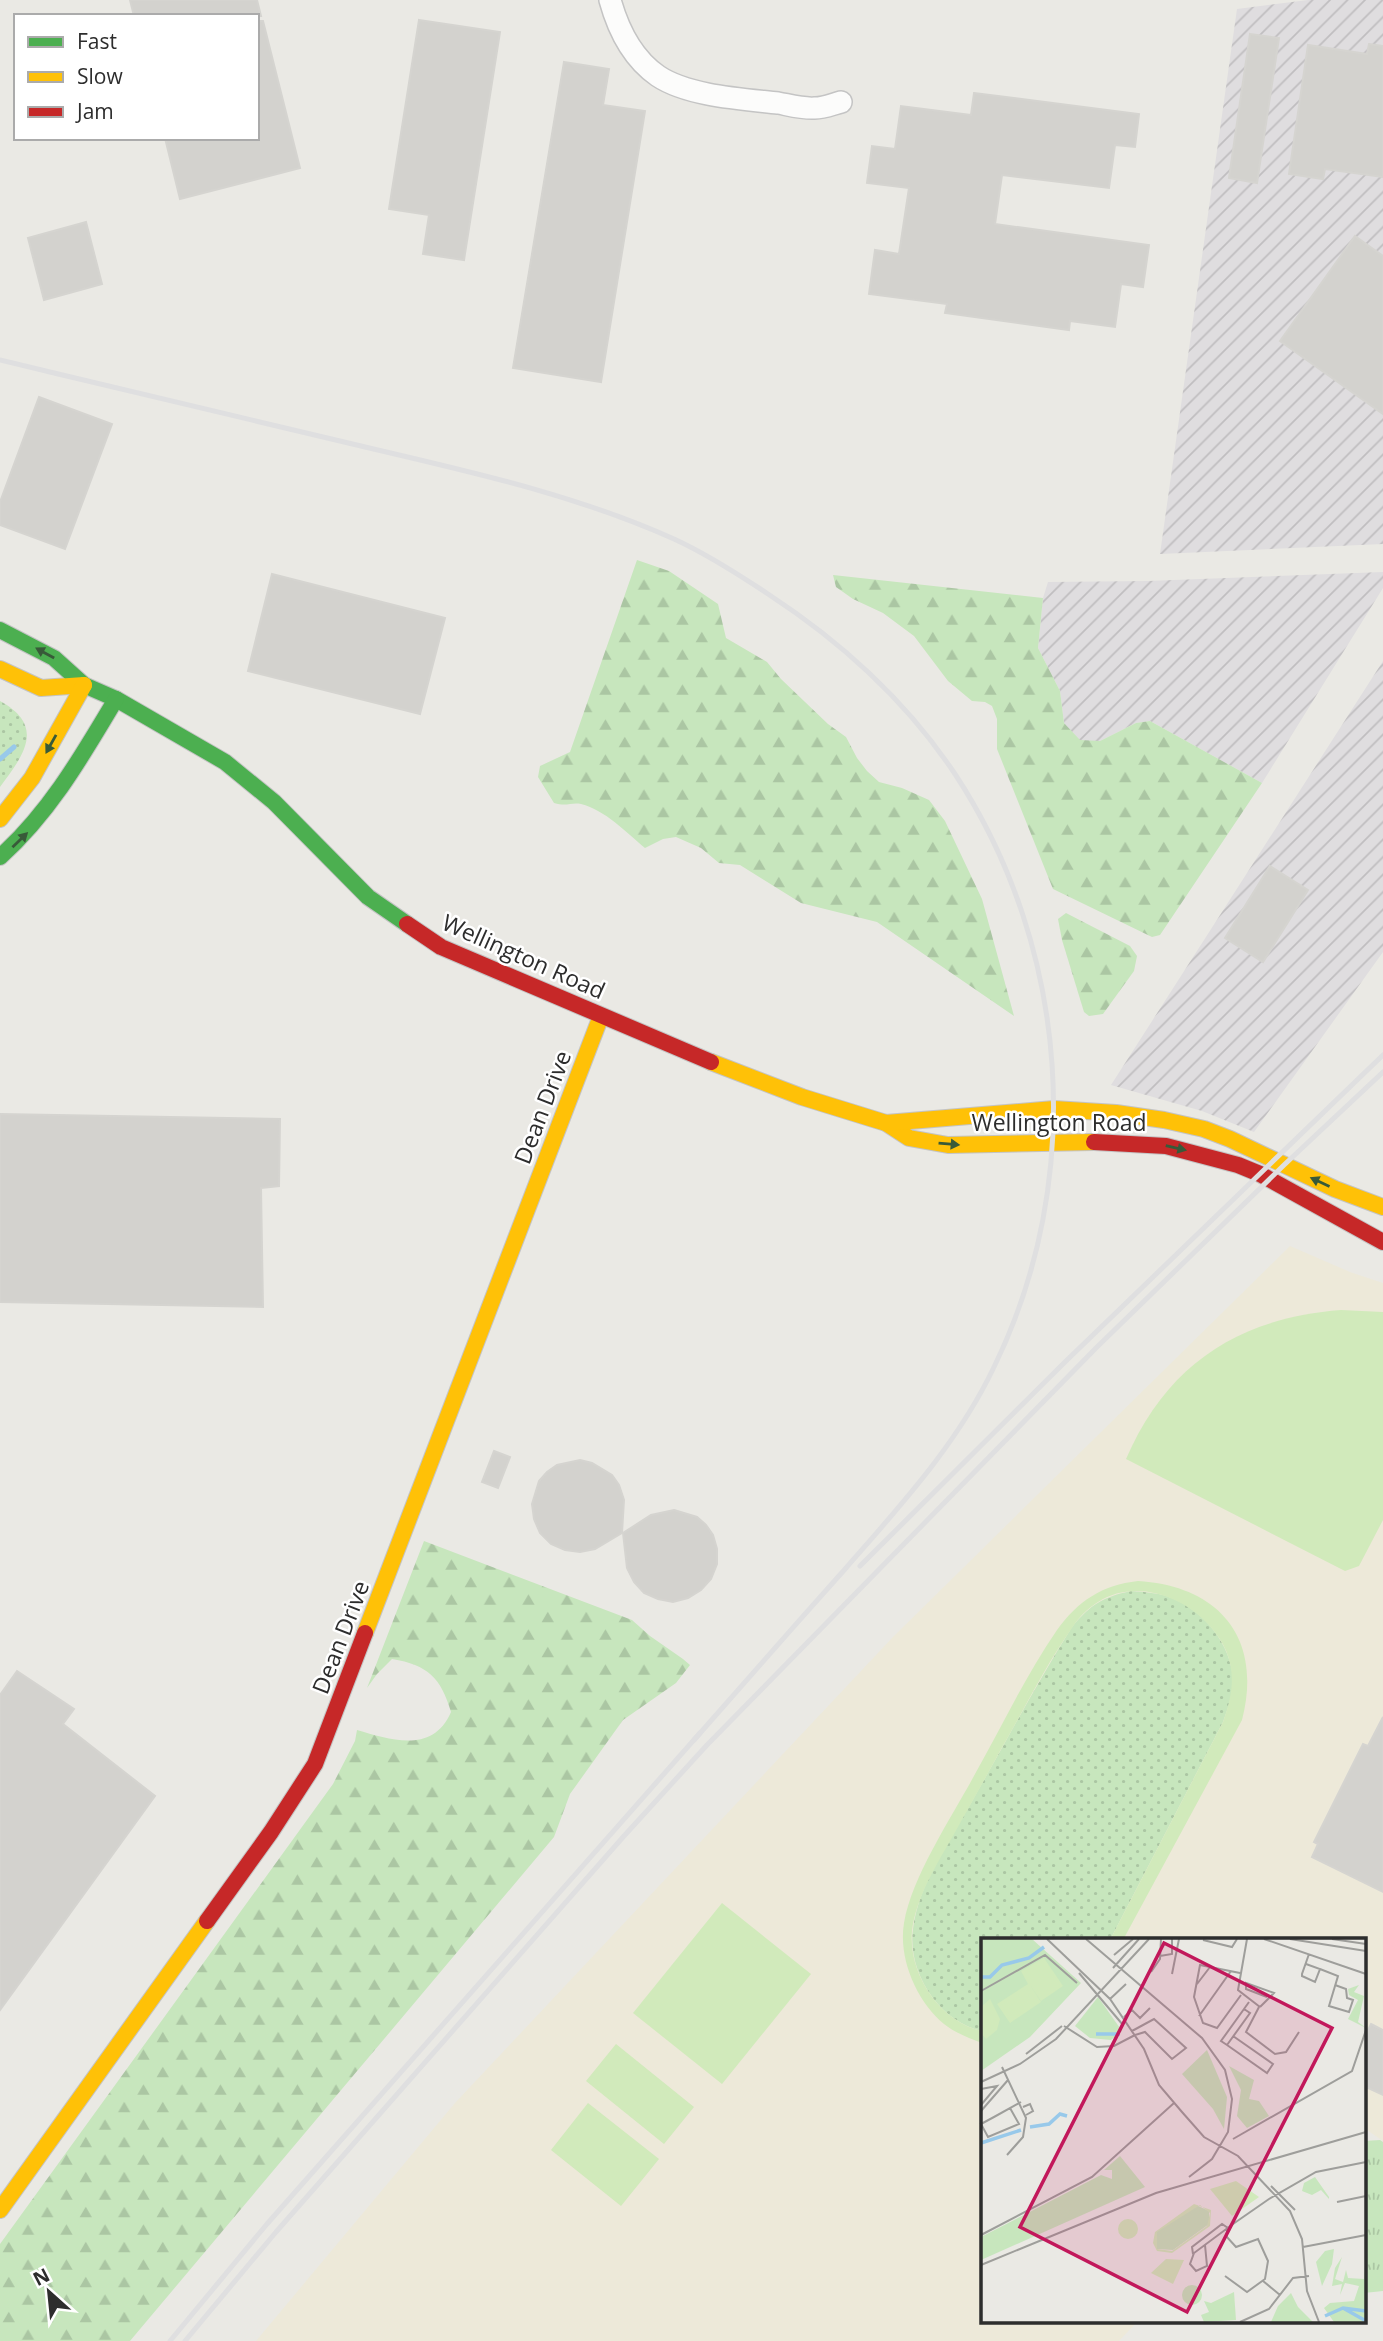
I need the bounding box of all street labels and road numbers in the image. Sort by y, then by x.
street label: Wellington Road [437,906,611,1006]
street label: Dean Drive [506,1046,578,1168]
street label: Wellington Road [971,1106,1147,1138]
street label: Dean Drive [304,1576,376,1698]

